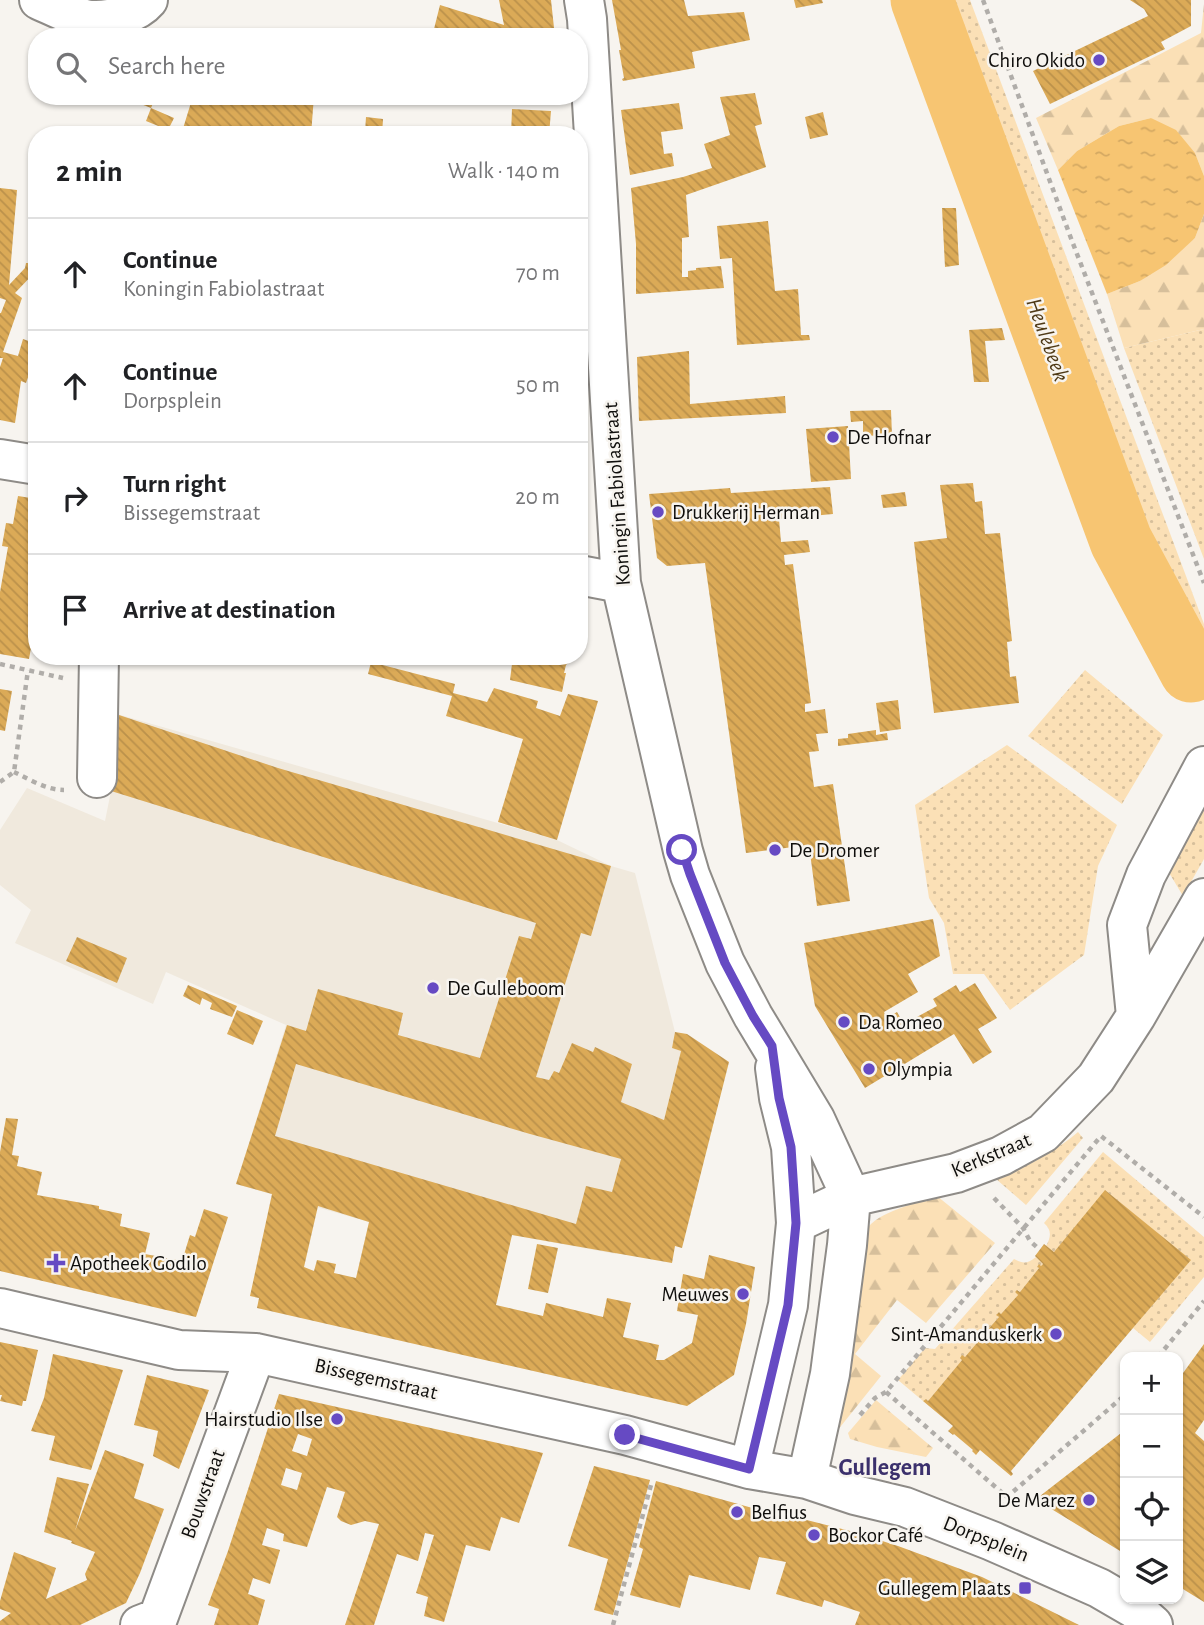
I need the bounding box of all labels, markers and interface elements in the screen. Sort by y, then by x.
search box [28,28,588,105]
icon: search [52,48,90,86]
place label: Chiro Okido [988,50,1085,71]
marker: Chiro Okido [1091,52,1107,68]
text: Search here [108,53,226,79]
text: 2 min [56,157,123,187]
text: Walk · 140 m [448,160,560,183]
text: Continue [123,247,218,273]
icon: ahead [56,255,94,293]
text: 70 m [516,262,560,285]
text: Koningin Fabiolastraat [123,278,324,301]
water label: Heulebeek [1021,295,1073,385]
text: Continue [123,359,218,385]
icon: ahead [56,367,94,405]
text: 50 m [516,374,560,397]
text: Dorpsplein [123,390,222,413]
street label: Koningin Fabiolastraat [600,401,634,586]
place label: De Hofnar [847,427,931,448]
marker: De Hofnar [825,429,841,445]
text: Turn right [123,471,226,497]
icon: right [56,479,94,517]
text: 20 m [515,486,560,509]
text: Bissegemstraat [123,502,260,525]
place label: Drukkerij Herman [672,502,820,523]
marker: Drukkerij Herman [650,504,666,520]
icon: arrive [56,591,94,629]
text: Arrive at destination [123,597,336,623]
route start [666,834,697,865]
place label: De Dromer [789,840,880,861]
marker: De Dromer [767,842,783,858]
place label: De Gulleboom [447,978,565,999]
marker: De Gulleboom [425,980,441,996]
place label: Da Romeo [858,1012,943,1033]
marker: Da Romeo [836,1014,852,1030]
place label: Olympia [883,1059,953,1080]
marker: Olympia [861,1061,877,1077]
street label: Kerkstraat [948,1129,1034,1181]
place label: Apotheek Godilo [70,1253,207,1274]
marker: Apotheek Godilo [48,1255,64,1271]
place label: Meuwes [661,1284,729,1305]
marker: Meuwes [735,1286,751,1302]
place label: Sint-Amanduskerk [891,1324,1042,1345]
marker: Sint-Amanduskerk [1048,1326,1064,1342]
map controls [1120,1352,1183,1604]
button: + [1120,1352,1183,1415]
street label: Bissegemstraat [313,1355,440,1403]
place label: Hairstudio Ilse [204,1409,323,1430]
marker: Hairstudio Ilse [329,1411,345,1427]
button: − [1120,1415,1183,1478]
route end [609,1419,640,1450]
street label: Bouwstraat [177,1446,229,1541]
district label: Gullegem [839,1456,931,1480]
button: locate [1120,1478,1183,1541]
place label: De Marez [997,1490,1075,1511]
marker: De Marez [1081,1492,1097,1508]
place label: Belfius [751,1502,807,1523]
marker: Belfius [729,1504,745,1520]
street label: Dorpsplein [940,1512,1032,1566]
place label: Bockor Café [828,1525,923,1546]
marker: Bockor Café [806,1527,822,1543]
button: layers [1120,1541,1183,1604]
place label: Gullegem Plaats [878,1578,1011,1599]
marker: Gullegem Plaats [1017,1580,1033,1596]

